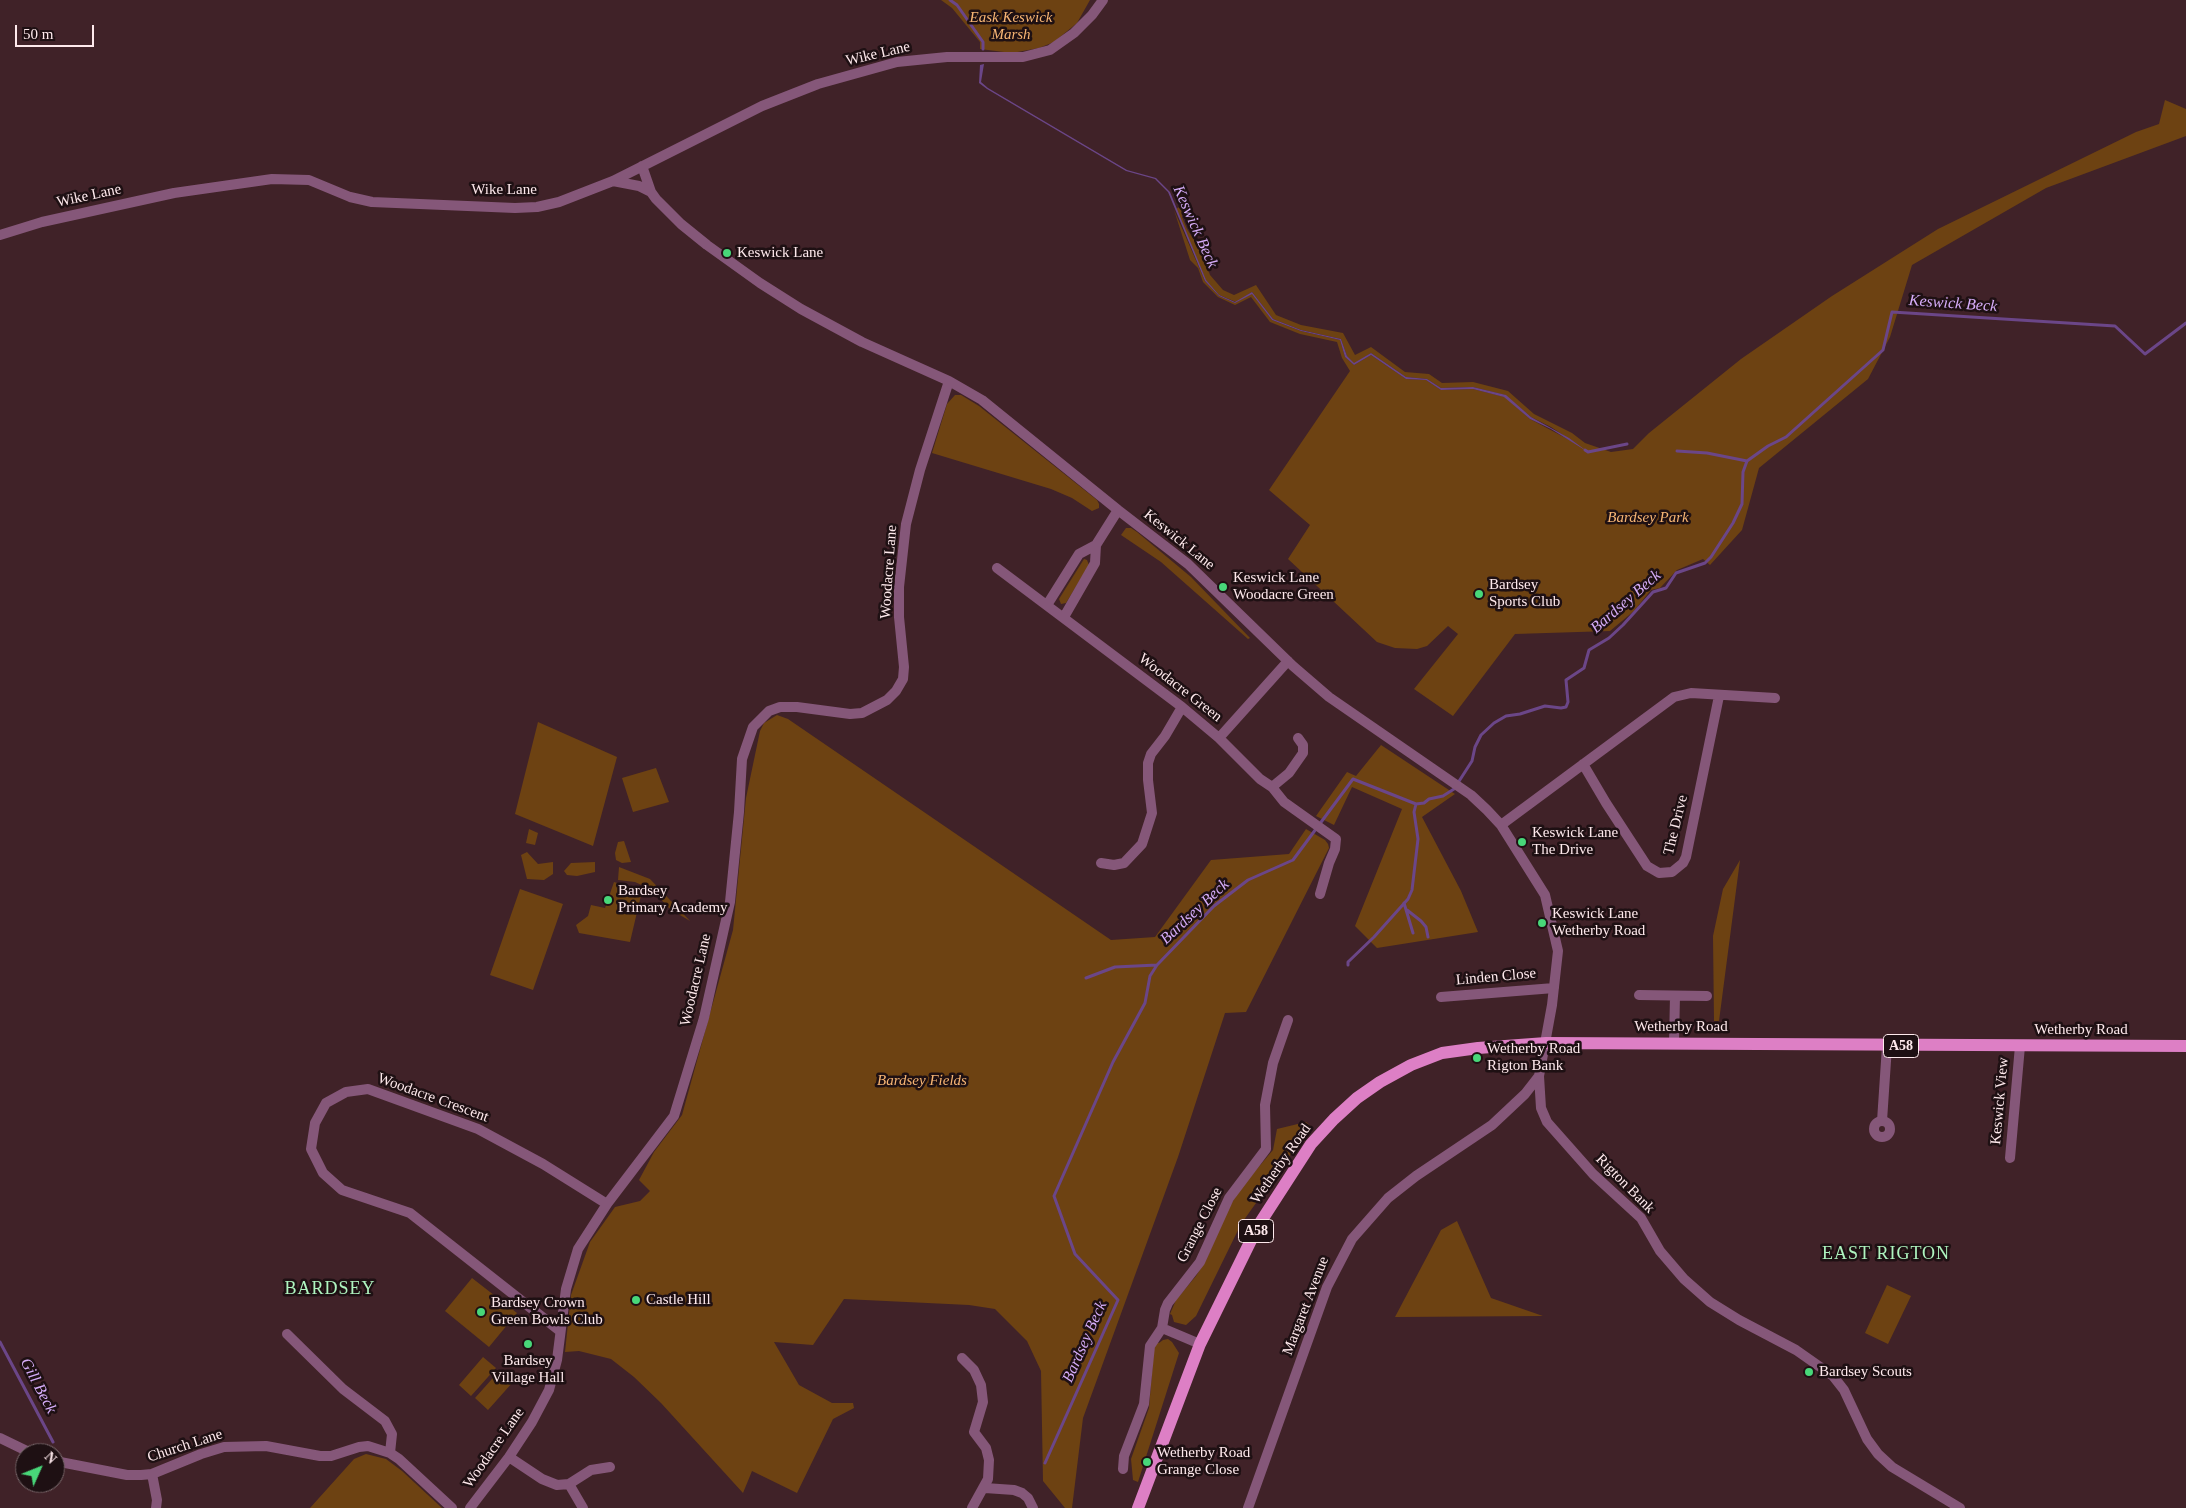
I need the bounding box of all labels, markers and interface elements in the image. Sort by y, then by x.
park label: Eask Keswick Marsh [970,9,1052,44]
scale bar [18,15,96,47]
text: 50 m [23,26,53,42]
street label: Wike Lane [844,38,912,70]
street label: Wike Lane [55,180,123,212]
street label: Wike Lane [471,181,537,199]
water label: Keswick Beck [1168,183,1222,271]
place label: Keswick Lane [737,244,823,262]
marker: Keswick Lane [721,247,733,259]
water label: Keswick Beck [1908,291,1998,317]
street label: Keswick Lane [1140,506,1218,574]
park label: Bardsey Park [1607,509,1689,527]
street label: Woodacre Lane [877,524,901,620]
water label: Bardsey Beck [1587,566,1665,638]
place label: Keswick Lane Woodacre Green [1233,569,1334,604]
place label: Bardsey Sports Club [1489,576,1560,611]
marker: Keswick Lane Woodacre Green [1217,581,1229,593]
marker: Bardsey Sports Club [1473,588,1485,600]
street label: Woodacre Green [1135,650,1225,726]
street label: The Drive [1660,793,1692,857]
place label: Keswick Lane The Drive [1532,824,1618,859]
marker: Keswick Lane The Drive [1516,836,1528,848]
water label: Bardsey Beck [1157,875,1233,949]
place label: Bardsey Primary Academy [618,882,728,917]
marker: Bardsey Primary Academy [602,894,614,906]
place label: Keswick Lane Wetherby Road [1552,905,1645,940]
marker: Keswick Lane Wetherby Road [1536,917,1548,929]
street label: Woodacre Lane [677,932,715,1028]
street label: Linden Close [1455,965,1537,989]
street label: Wetherby Road [1634,1018,1728,1036]
street label: Wetherby Road [2034,1021,2128,1039]
road number: A58 [1884,1034,1918,1058]
place label: Wetherby Road Rigton Bank [1487,1040,1580,1075]
marker: Wetherby Road Rigton Bank [1471,1052,1483,1064]
street label: Keswick View [1987,1056,2013,1146]
street label: Woodacre Crescent [375,1070,491,1126]
park label: Bardsey Fields [877,1072,967,1090]
street label: Wetherby Road [1247,1121,1315,1207]
street label: Rigton Bank [1592,1151,1658,1217]
street label: Grange Close [1173,1184,1227,1266]
road number: A58 [1238,1220,1274,1242]
district label: EAST RIGTON [1821,1243,1951,1265]
street label: Margaret Avenue [1279,1254,1333,1358]
district label: BARDSEY [284,1278,376,1300]
place label: Castle Hill [646,1291,711,1309]
place label: Bardsey Crown Green Bowls Club [491,1294,603,1329]
marker: Castle Hill [630,1294,642,1306]
water label: Bardsey Beck [1059,1298,1111,1386]
marker: Bardsey Crown Green Bowls Club [475,1306,487,1318]
marker: Bardsey Village Hall [522,1338,534,1350]
place label: Bardsey Village Hall [492,1352,564,1387]
water label: Gill Beck [15,1355,61,1417]
place label: Bardsey Scouts [1819,1363,1912,1381]
marker: Bardsey Scouts [1803,1366,1815,1378]
street label: Woodacre Lane [460,1404,528,1492]
street label: Church Lane [145,1425,225,1467]
north arrow [15,1443,65,1493]
place label: Wetherby Road Grange Close [1157,1444,1250,1479]
text: N [42,1449,59,1467]
marker: Wetherby Road Grange Close [1141,1456,1153,1468]

